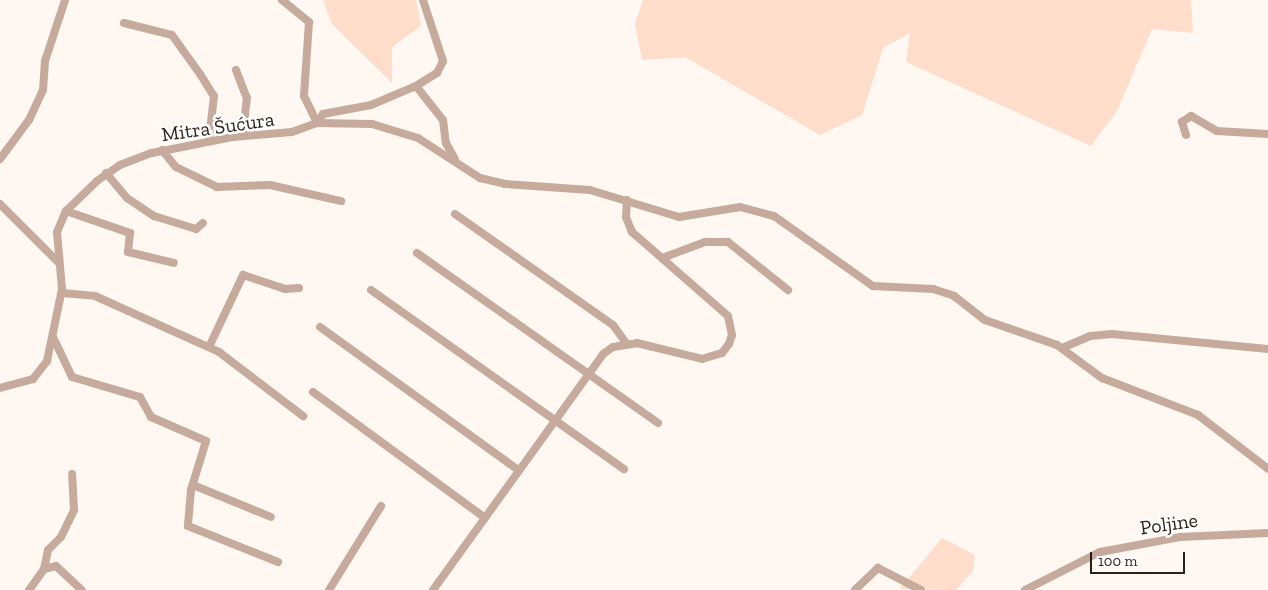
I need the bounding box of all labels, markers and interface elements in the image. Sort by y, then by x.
street label: Mitra Šućura [160,107,276,147]
street label: Poljine [1139,508,1199,540]
scale bar [1093,542,1188,574]
text: 100 m [1098,552,1137,570]

